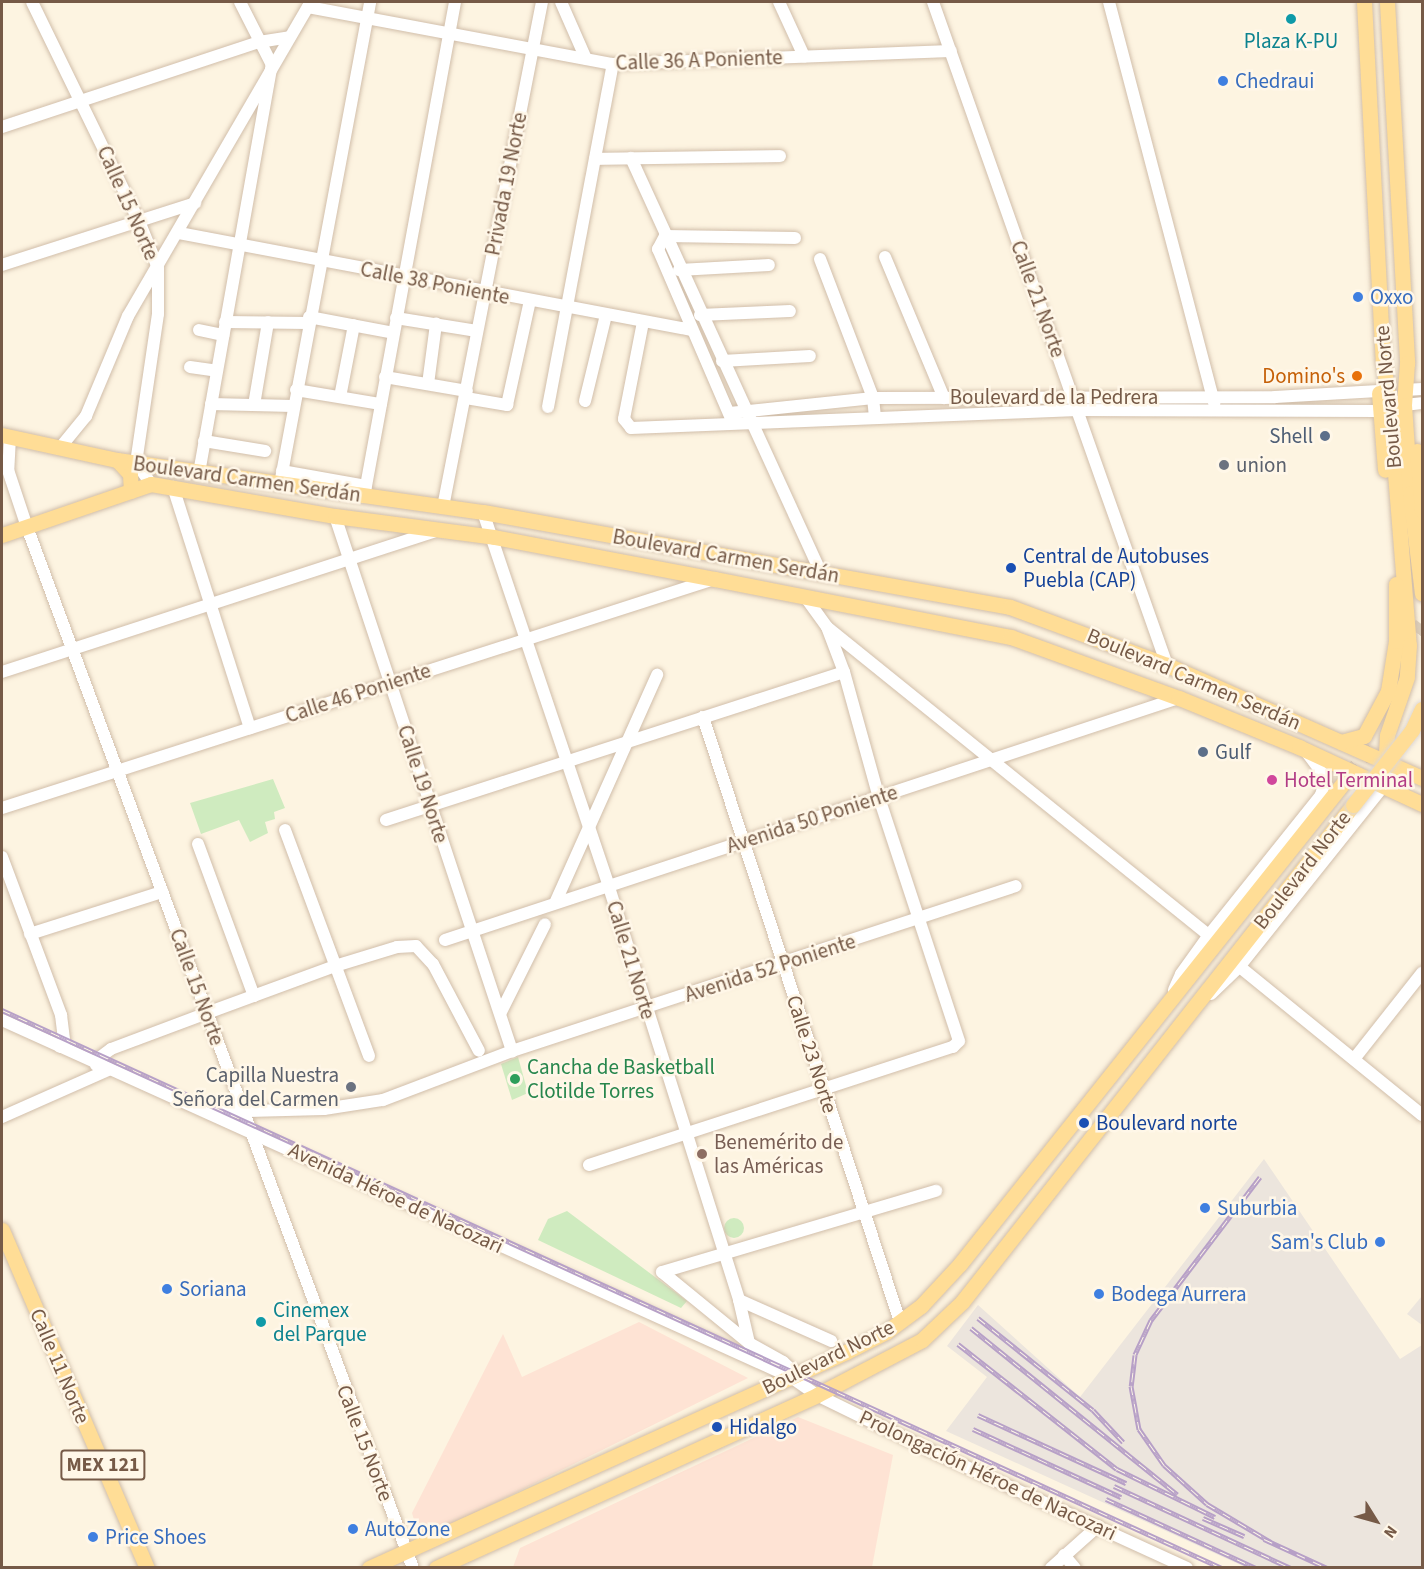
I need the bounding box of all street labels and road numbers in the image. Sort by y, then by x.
street label: Calle 36 A Poniente [615,44,783,76]
street label: Privada 19 Norte [480,110,532,258]
street label: Calle 15 Norte [92,142,164,264]
street label: Calle 21 Norte [1005,237,1071,361]
street label: Calle 38 Poniente [358,256,512,310]
street label: Boulevard Norte [1369,324,1407,470]
street label: Boulevard de la Pedrera [950,384,1158,410]
street label: Boulevard Carmen Serdán [131,451,363,507]
street label: Boulevard Carmen Serdán [611,524,841,588]
street label: Boulevard Carmen Serdán [1083,623,1305,735]
street label: Calle 46 Poniente [282,658,434,728]
street label: Calle 19 Norte [392,722,454,846]
street label: Avenida 50 Poniente [723,779,901,859]
street label: Boulevard Norte [1248,806,1356,934]
street label: Calle 21 Norte [601,898,661,1022]
street label: Calle 15 Norte [164,925,230,1049]
street label: Avenida 52 Poniente [681,928,859,1008]
street label: Calle 23 Norte [781,992,843,1116]
street label: Avenida Héroe de Nacozari [285,1137,507,1259]
street label: Calle 11 Norte [24,1305,96,1427]
street label: Boulevard Norte [758,1314,898,1400]
street label: Calle 15 Norte [331,1381,399,1505]
street label: Prolongación Héroe de Nacozari [855,1404,1121,1546]
road number: MEX 121 [60,1448,146,1482]

